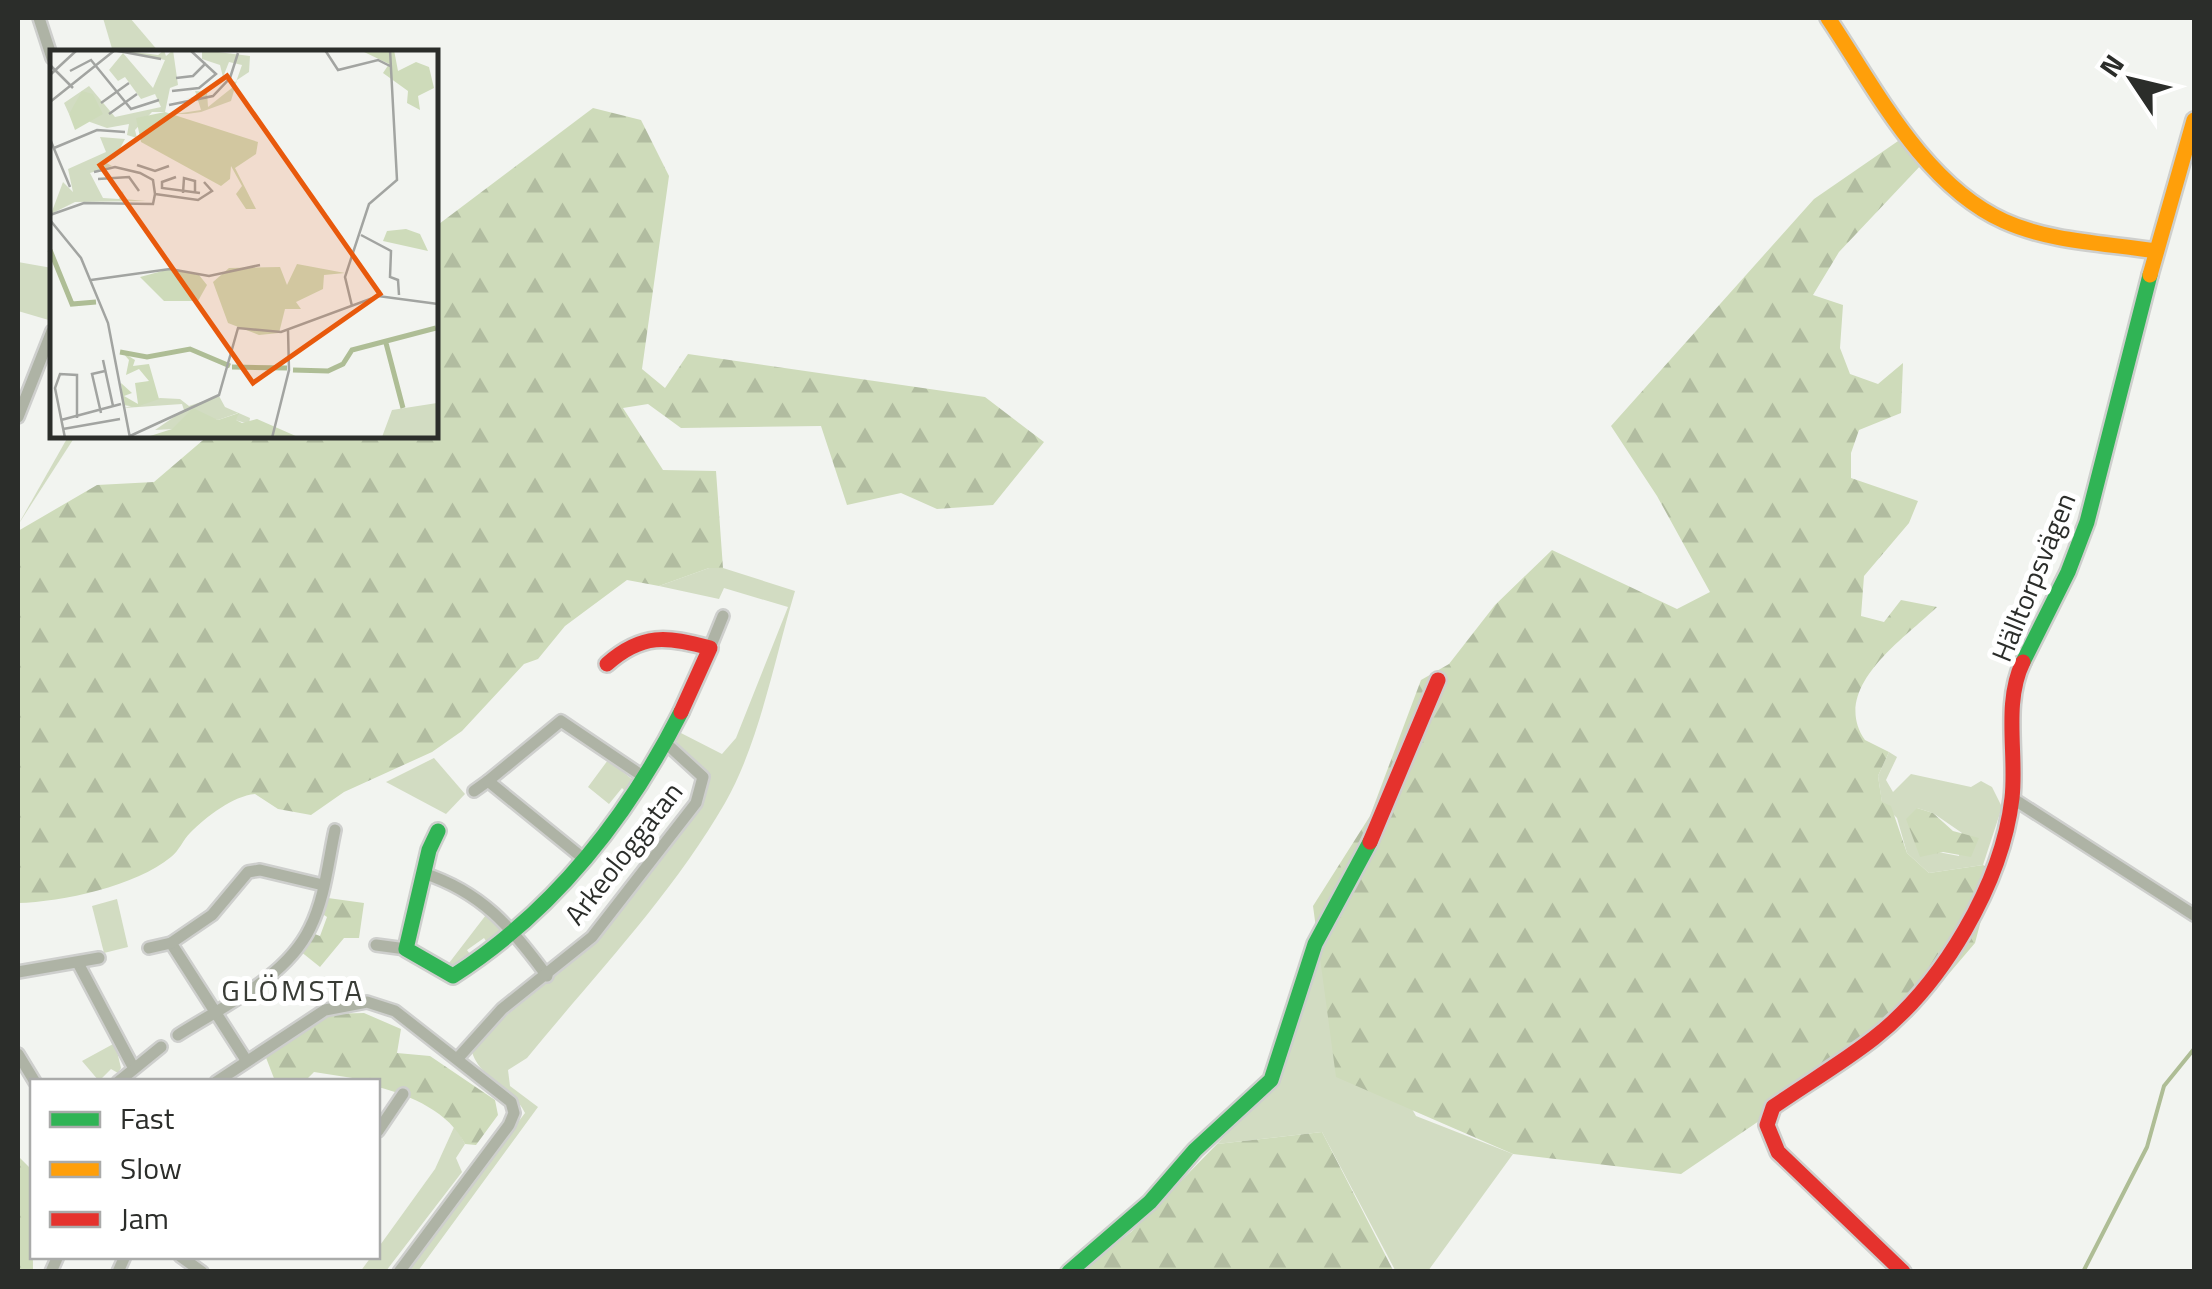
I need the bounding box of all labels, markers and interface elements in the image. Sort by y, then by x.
north arrow [2082,30,2182,130]
text: N [2088,45,2134,86]
inset map [50,50,438,438]
street label: Hälltorpsvägen [1980,486,2086,668]
street label: Arkeologgatan [553,772,693,934]
district label: GLÖMSTA [221,967,365,1013]
legend [30,1079,380,1259]
text: Fast [120,1095,175,1141]
text: Slow [120,1145,182,1191]
text: Jam [120,1195,169,1241]

